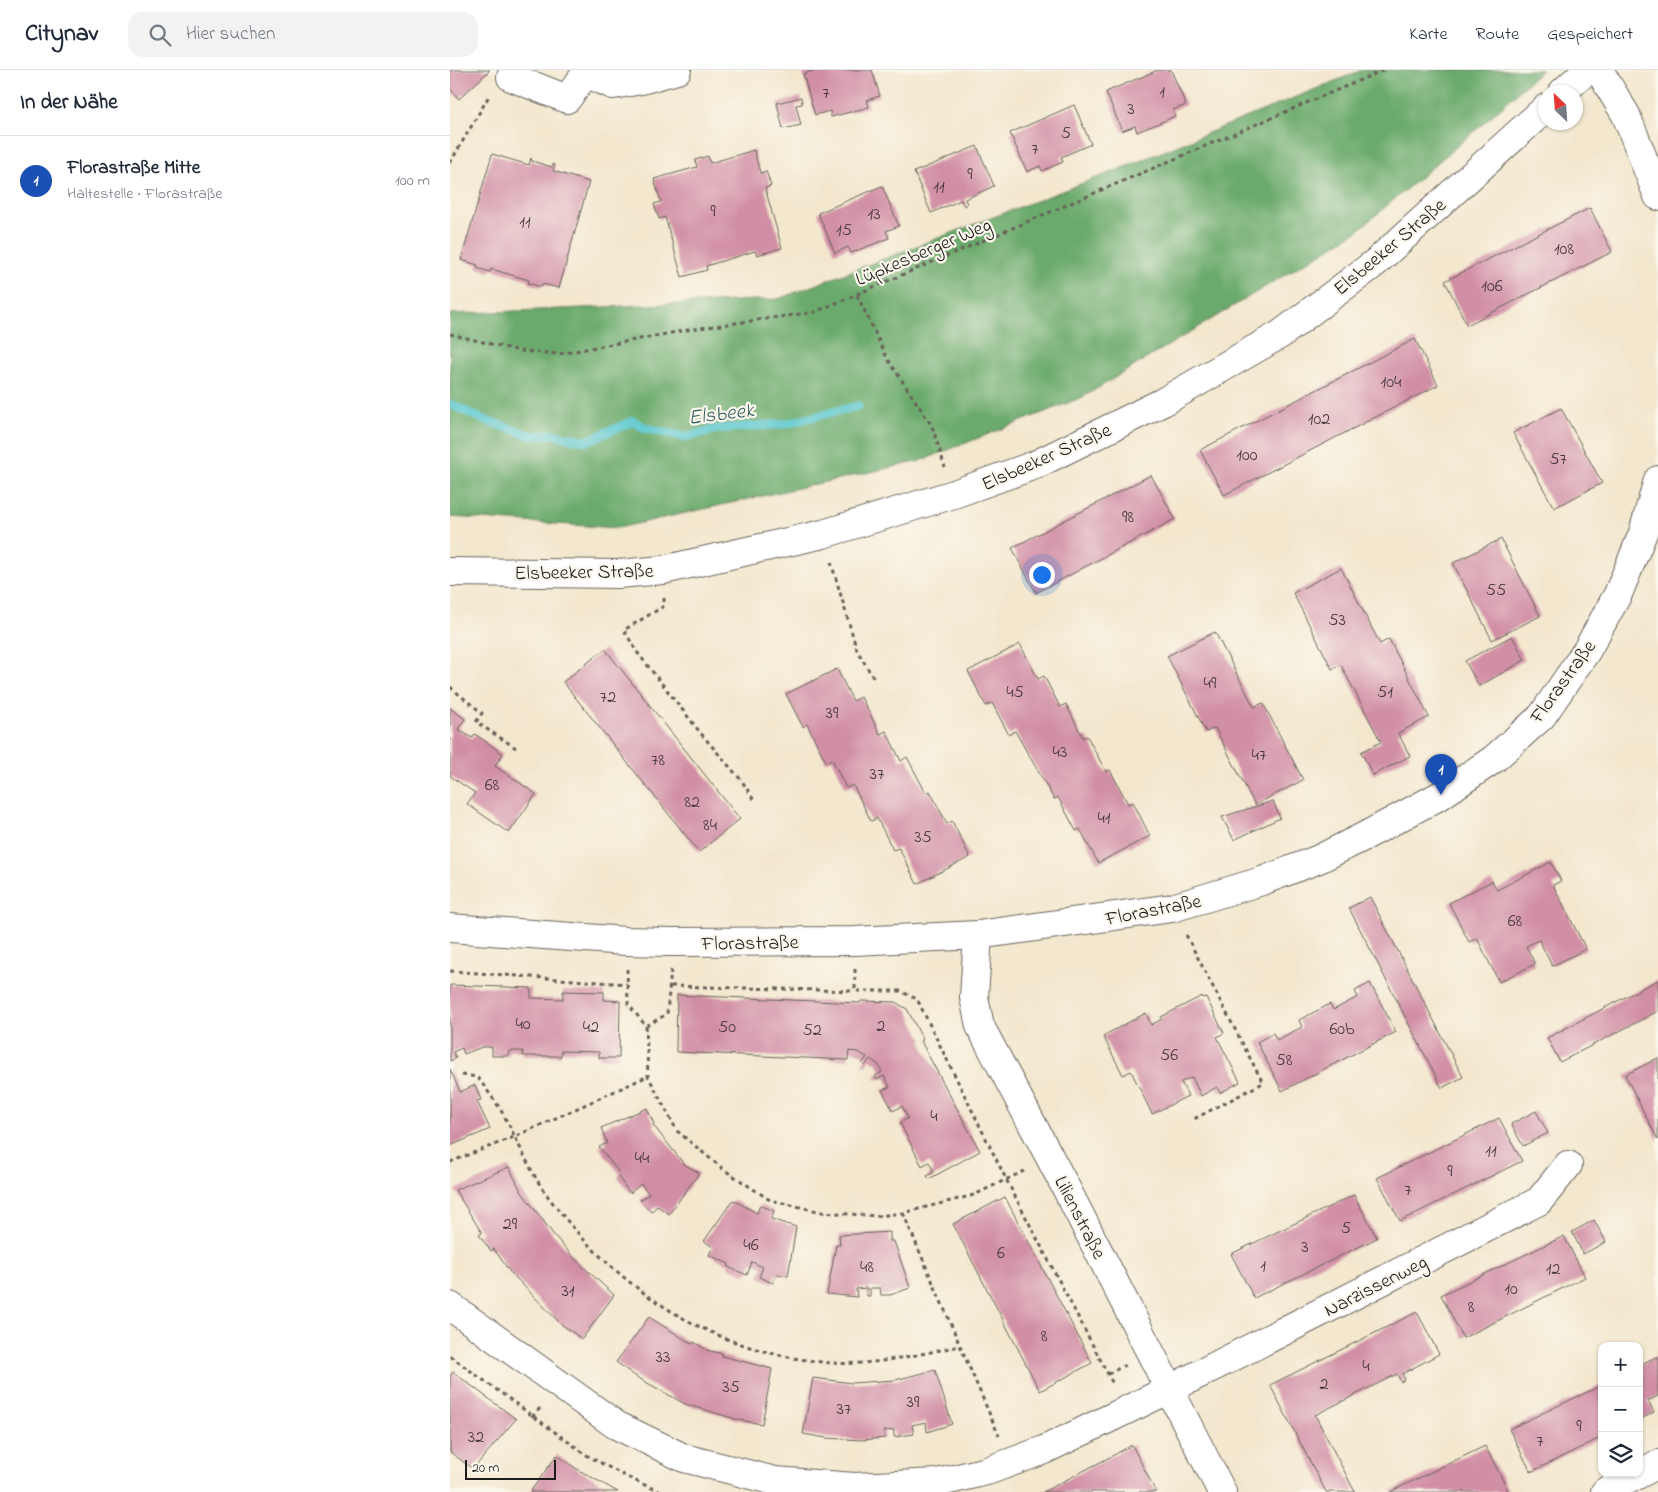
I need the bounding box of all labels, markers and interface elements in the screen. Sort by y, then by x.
search box [128,12,478,57]
text: Citynav [25,17,98,52]
icon: search [146,21,174,49]
text: Hier suchen [186,21,275,48]
text: Karte [1409,22,1447,48]
text: Route [1475,22,1519,48]
text: Gespeichert [1547,22,1633,48]
house number: 1 [1159,80,1165,106]
house number: 7 [822,81,830,107]
north arrow [1538,85,1583,130]
text: In der Nähe [20,88,118,118]
house number: 3 [1127,97,1135,123]
house number: 5 [1061,121,1071,147]
house number: 7 [1031,137,1039,163]
text: Florastraße Mitte [67,155,200,182]
house number: 9 [967,162,973,188]
text: 1 [33,169,39,193]
text: 100 m [395,169,430,193]
house number: 11 [933,175,945,201]
text: Haltestelle · Florastraße [67,182,222,206]
street label: Elsbeeker Straße [1328,192,1453,304]
house number: 9 [710,199,716,225]
house number: 13 [867,202,881,228]
house number: 11 [519,210,531,236]
street label: Lüpkesberger Weg [851,212,997,296]
house number: 15 [836,218,852,244]
house number: 108 [1554,237,1574,263]
house number: 106 [1481,274,1503,300]
house number: 104 [1381,370,1402,396]
water label: Elsbeek [687,396,757,434]
house number: 102 [1308,407,1330,433]
street label: Elsbeeker Straße [978,417,1116,500]
house number: 100 [1236,443,1258,469]
house number: 57 [1549,447,1567,473]
house number: 98 [1122,505,1134,531]
street label: Elsbeeker Straße [514,558,654,589]
your location [1029,562,1055,588]
house number: 55 [1486,578,1506,604]
house number: 53 [1328,608,1346,634]
street label: Florastraße [1523,635,1604,731]
house number: 49 [1204,671,1217,697]
house number: 45 [1006,680,1024,706]
house number: 51 [1377,680,1393,706]
house number: 72 [600,685,616,711]
house number: 39 [826,701,839,727]
house number: 43 [1053,740,1067,766]
house number: 47 [1252,743,1267,769]
house number: 78 [651,748,665,774]
pin: 1 [1425,754,1457,795]
house number: 37 [870,762,885,788]
house number: 68 [485,773,500,799]
house number: 82 [684,790,700,816]
house number: 41 [1097,806,1111,832]
house number: 84 [703,813,718,839]
house number: 35 [914,825,932,851]
street label: Florastraße [1102,888,1204,935]
house number: 68 [1508,909,1523,935]
street label: Florastraße [700,929,799,960]
house number: 40 [515,1012,531,1038]
house number: 2 [877,1014,886,1040]
house number: 42 [583,1015,599,1041]
house number: 50 [718,1015,736,1041]
house number: 60b [1329,1017,1355,1043]
house number: 52 [802,1018,822,1044]
house number: 56 [1160,1043,1178,1069]
house number: 58 [1275,1048,1293,1074]
house number: 4 [930,1104,938,1130]
house number: 11 [1485,1139,1497,1165]
house number: 44 [635,1146,650,1172]
house number: 9 [1447,1159,1453,1185]
street label: Lilienstraße [1045,1171,1112,1265]
house number: 7 [1404,1178,1412,1204]
house number: 29 [503,1212,518,1238]
house number: 5 [1341,1216,1351,1242]
house number: 46 [743,1233,759,1259]
house number: 3 [1301,1235,1309,1261]
house number: 6 [997,1241,1005,1267]
street label: Narzissenweg [1319,1249,1433,1327]
house number: 1 [1260,1254,1266,1280]
house number: 48 [860,1255,874,1281]
house number: 12 [1546,1257,1560,1283]
house number: 10 [1504,1277,1518,1303]
house number: 31 [561,1279,575,1305]
house number: 8 [1468,1295,1475,1321]
house number: 8 [1041,1324,1048,1350]
map controls [1598,1342,1643,1477]
button: + [1598,1342,1643,1387]
house number: 33 [656,1345,670,1371]
house number: 4 [1362,1354,1370,1380]
house number: 2 [1320,1372,1329,1398]
house number: 35 [722,1375,740,1401]
button: − [1598,1387,1643,1432]
house number: 39 [907,1390,920,1416]
house number: 37 [837,1397,852,1423]
house number: 9 [1576,1414,1582,1440]
house number: 32 [468,1425,484,1451]
house number: 7 [1536,1429,1544,1455]
button: layers [1598,1432,1643,1477]
scale bar [465,1457,556,1480]
text: 20 m [472,1458,499,1479]

